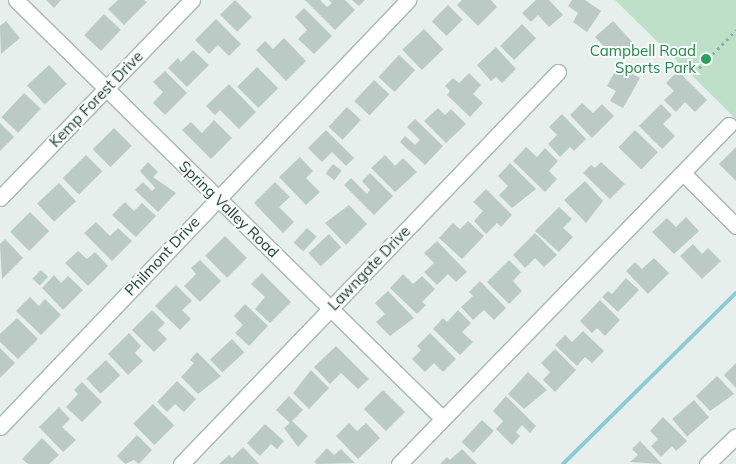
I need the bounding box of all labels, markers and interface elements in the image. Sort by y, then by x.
place label: Campbell Road Sports Park [590,41,696,76]
street label: Kemp Forest Drive [46,47,146,151]
marker: Campbell Road Sports Park [700,53,712,65]
street label: Spring Valley Road [175,157,283,261]
street label: Philmont Drive [121,213,203,299]
street label: Lawngate Drive [324,222,414,314]

